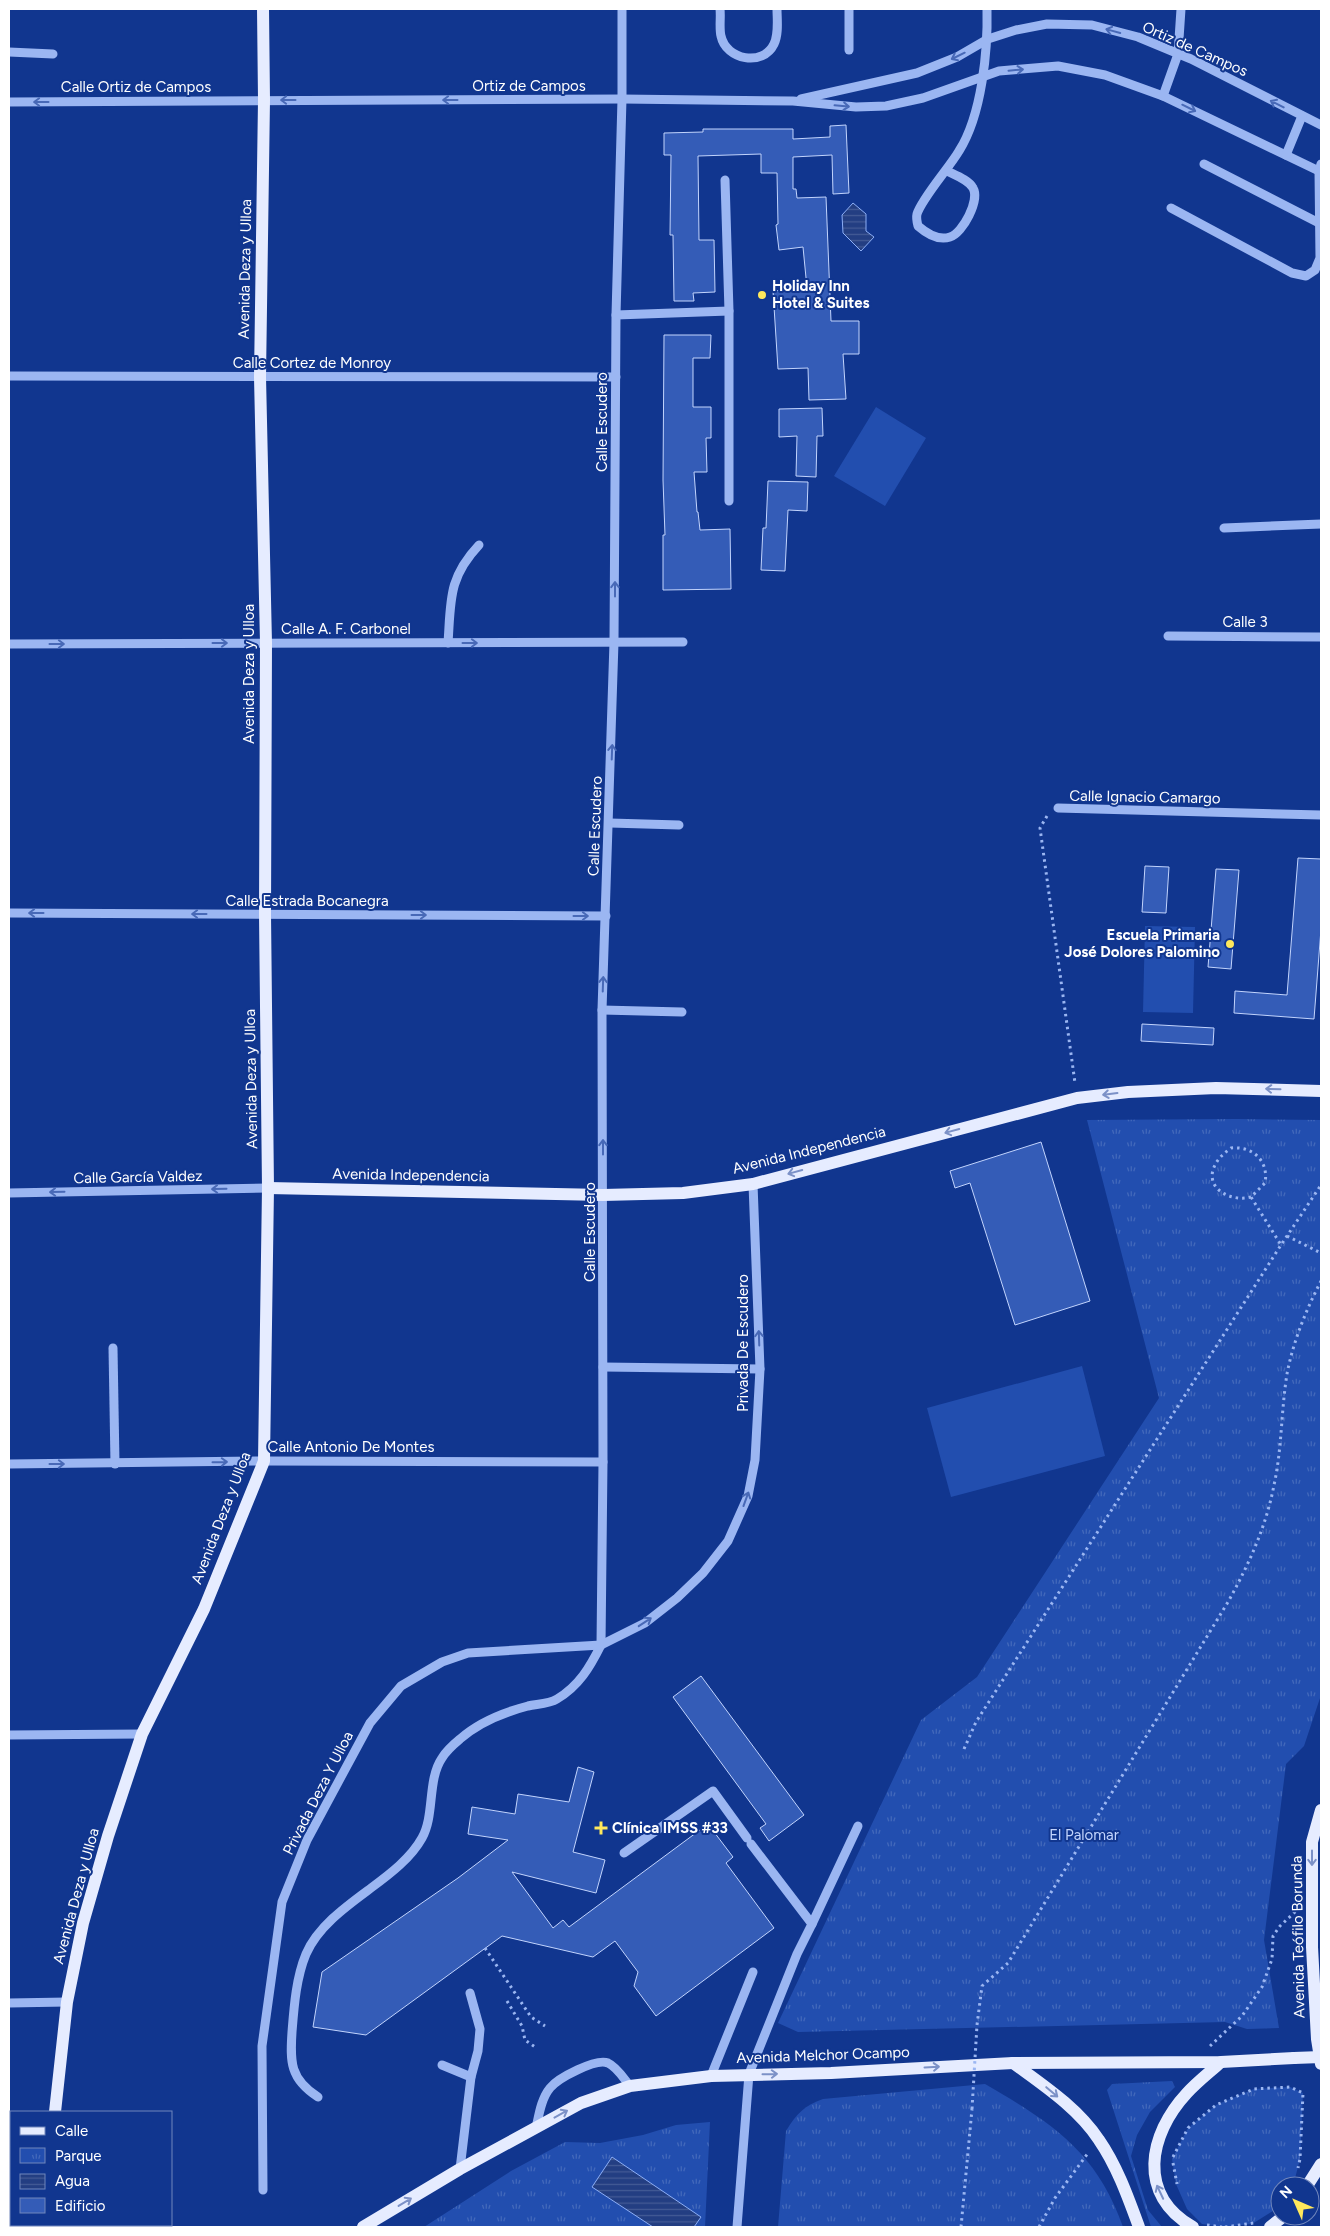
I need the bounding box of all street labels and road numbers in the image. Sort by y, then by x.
street label: Ortiz de Campos [1140,18,1250,80]
street label: Ortiz de Campos [472,77,586,95]
street label: Calle Ortiz de Campos [61,78,211,96]
street label: Avenida Deza y Ulloa [235,199,255,339]
street label: Calle Cortez de Monroy [233,354,391,372]
street label: Calle Escudero [593,372,611,472]
street label: Avenida Deza y Ulloa [240,604,258,744]
street label: Calle 3 [1222,613,1268,631]
street label: Calle A. F. Carbonel [281,620,411,638]
street label: Calle Escudero [584,775,606,876]
street label: Calle Ignacio Camargo [1069,787,1221,807]
street label: Calle Estrada Bocanegra [225,892,389,910]
street label: Avenida Deza y Ulloa [241,1009,261,1149]
street label: Avenida Independencia [731,1122,887,1178]
street label: Avenida Independencia [332,1165,490,1185]
street label: Calle García Valdez [73,1167,203,1187]
street label: Calle Escudero [581,1182,599,1282]
street label: Privada De Escudero [734,1274,752,1412]
street label: Calle Antonio De Montes [268,1438,434,1456]
street label: Avenida Deza y Ulloa [187,1449,255,1587]
street label: Privada Deza Y Ulloa [279,1728,357,1858]
street label: Avenida Deza y Ulloa [49,1826,103,1966]
street label: Avenida Teófilo Borunda [1288,1855,1308,2019]
street label: Avenida Melchor Ocampo [736,2043,910,2067]

